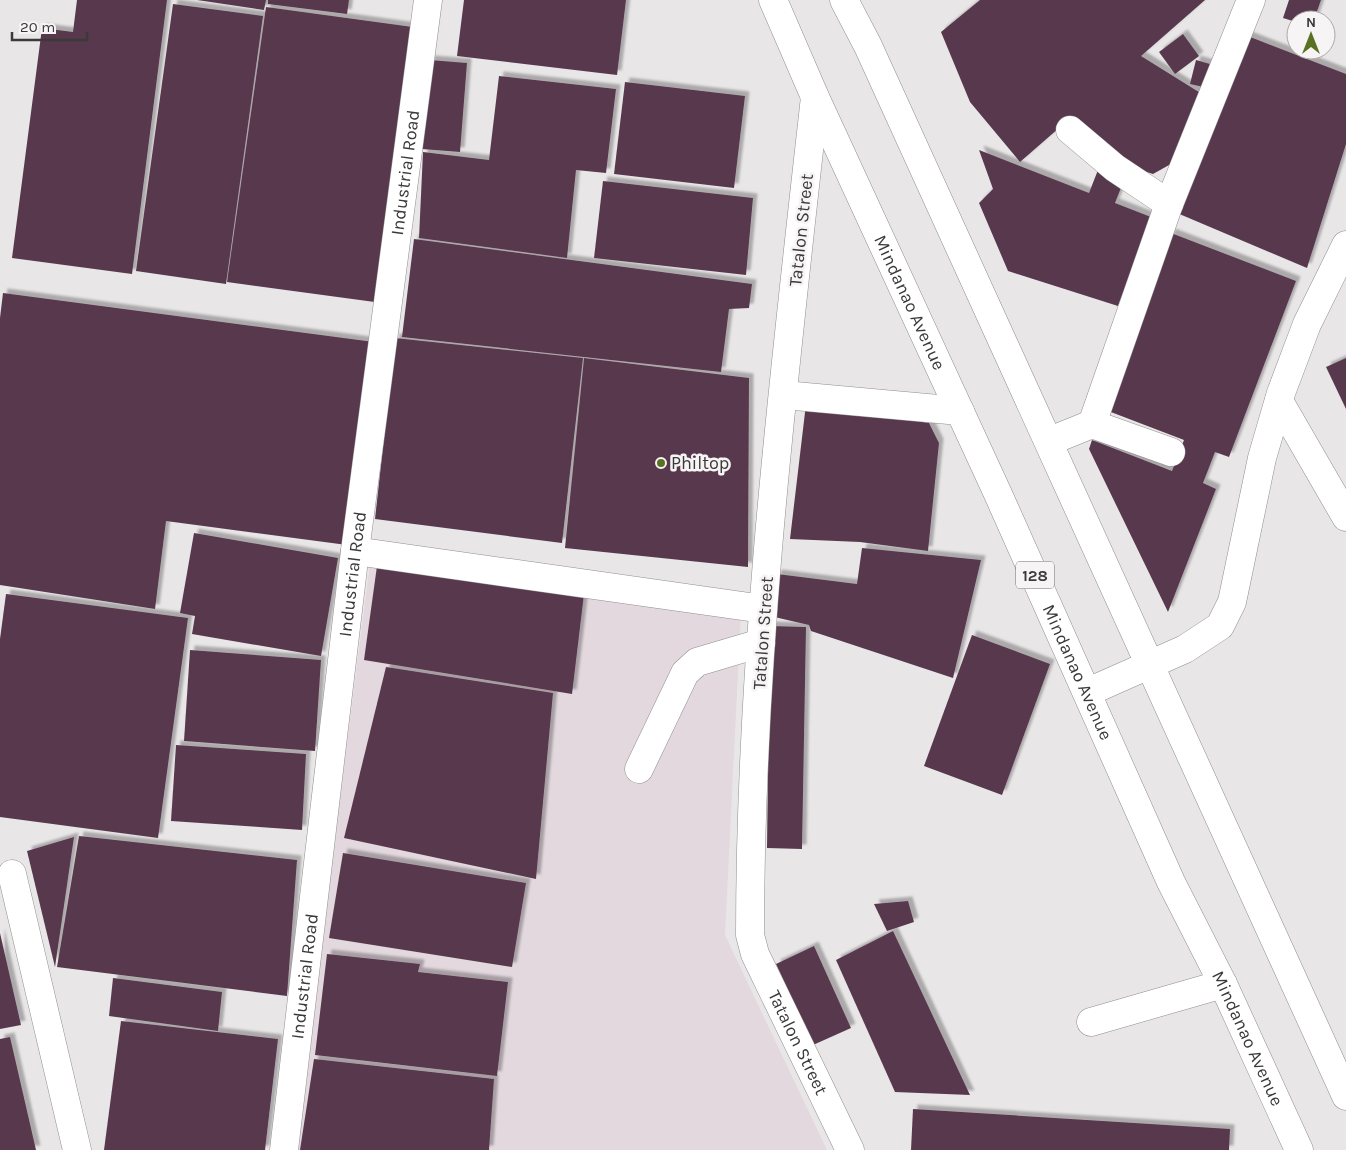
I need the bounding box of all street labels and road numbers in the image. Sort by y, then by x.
street label: Industrial Road [386,108,424,237]
street label: Tatalon Street [784,172,818,288]
street label: Mindanao Avenue [869,231,950,374]
street label: Industrial Road [334,510,371,638]
road number: 128 [1016,562,1054,588]
street label: Tatalon Street [748,575,778,690]
street label: Mindanao Avenue [1038,601,1117,744]
street label: Industrial Road [286,912,323,1040]
street label: Mindanao Avenue [1207,967,1288,1109]
street label: Tatalon Street [763,987,833,1099]

